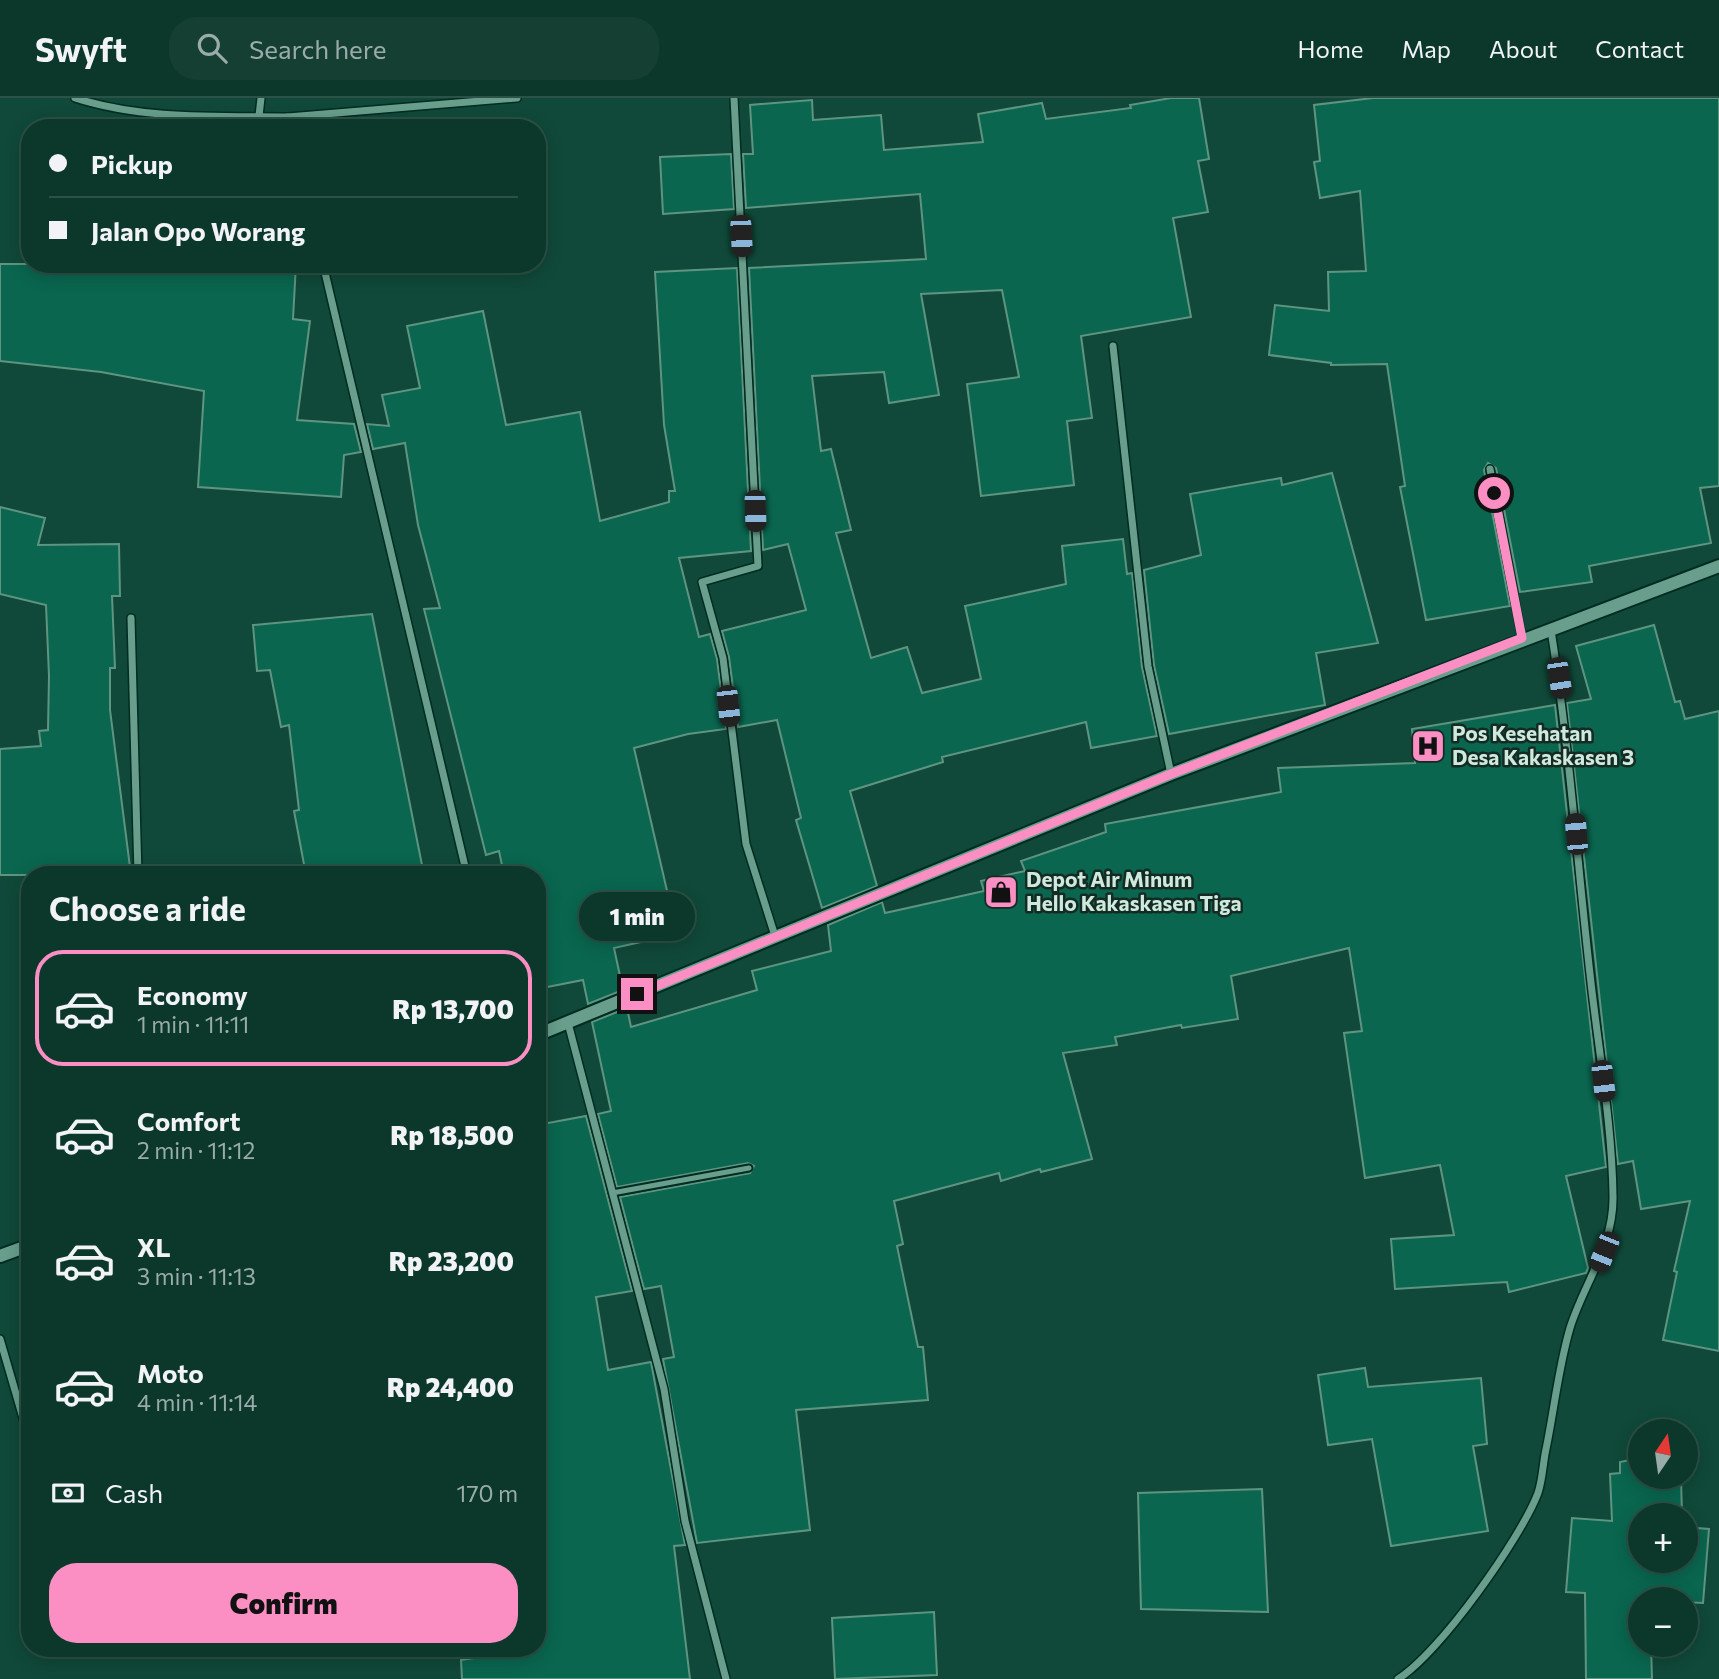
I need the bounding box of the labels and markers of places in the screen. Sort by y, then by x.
place label: Pos Kesehatan Desa Kakaskasen 3 [1452,720,1634,769]
hospital icon: Pos Kesehatan Desa Kakaskasen 3 [1409,727,1447,765]
place label: Depot Air Minum Hello Kakaskasen Tiga [1026,866,1242,915]
shop icon: Depot Air Minum Hello Kakaskasen Tiga [982,873,1020,911]

